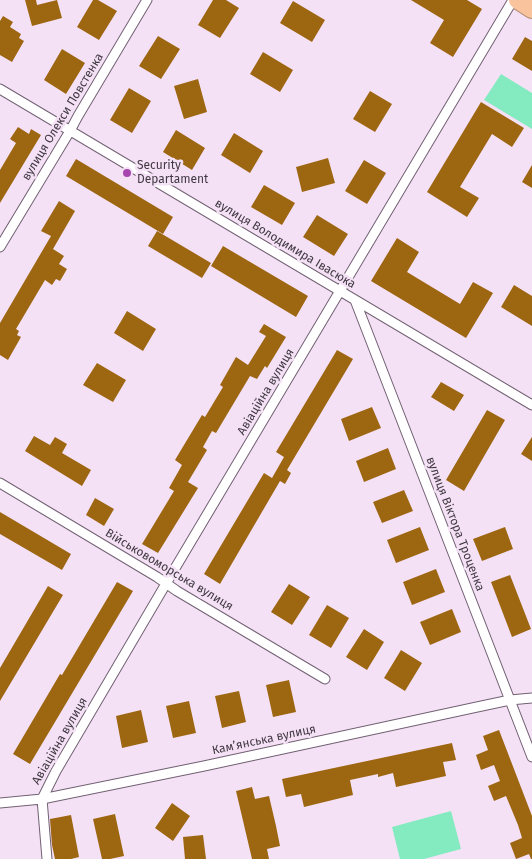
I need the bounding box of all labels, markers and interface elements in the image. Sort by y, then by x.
street label: вулиця Олекси Повстенка [19,51,107,183]
place label: Security Departament [137,159,208,187]
marker: Security Departament [121,167,133,179]
street label: вулиця Володимира Івасюка [212,196,358,292]
street label: Авіаційна вулиця [235,346,297,438]
street label: вулиця Віктора Троценка [423,455,487,593]
street label: Військовоморська вулиця [102,526,236,614]
street label: Авіаційна вулиця [29,695,91,787]
street label: Камʼянська вулиця [211,722,317,758]

